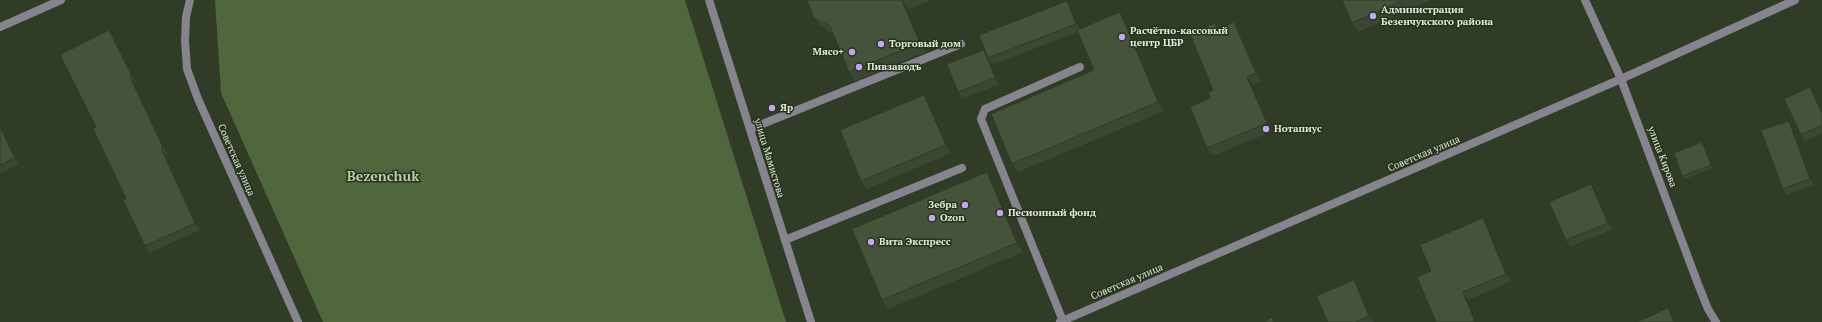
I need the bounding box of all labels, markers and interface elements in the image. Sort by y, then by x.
place label: Администрация Безенчукского района [1381,4,1493,28]
marker: Администрация Безенчукского района [1368,11,1378,21]
place label: Расчётно-кассовый центр ЦБР [1130,25,1228,48]
marker: Расчётно-кассовый центр ЦБР [1117,32,1127,42]
place label: Торговый дом [889,38,961,50]
marker: Торговый дом [876,39,886,49]
place label: Мясо+ [813,46,844,58]
marker: Мясо+ [847,47,857,57]
place label: Пивзаводъ [867,61,921,73]
marker: Пивзаводъ [854,62,864,72]
place label: Яр [780,102,793,114]
marker: Яр [767,103,777,113]
street label: улица Мамистова [751,117,787,199]
street label: Советская улица [215,122,257,198]
place label: Нотапиус [1274,123,1322,135]
marker: Нотапиус [1261,124,1271,134]
street label: улица Кирова [1645,125,1679,189]
street label: Советская улица [1386,133,1462,175]
district label: Bezenchuk [347,169,419,185]
place label: Зебра [928,199,957,211]
marker: Зебра [960,200,970,210]
place label: Песионный фонд [1008,207,1096,219]
marker: Песионный фонд [995,208,1005,218]
place label: Ozon [940,212,965,224]
marker: Ozon [927,213,937,223]
place label: Вита Экспресс [879,236,951,248]
marker: Вита Экспресс [866,237,876,247]
street label: Советская улица [1089,261,1165,303]

